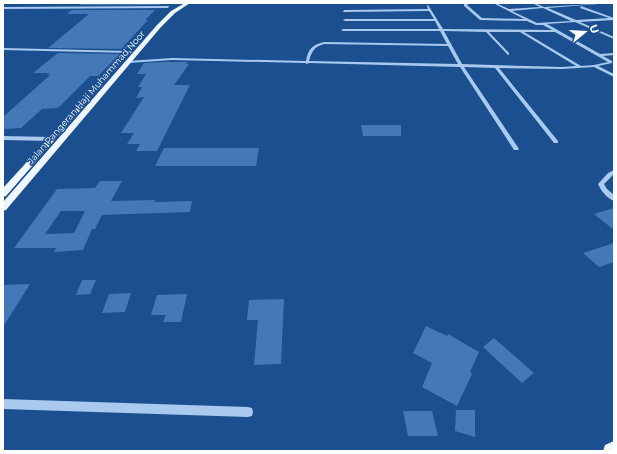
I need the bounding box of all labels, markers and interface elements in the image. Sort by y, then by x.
north arrow [565,12,605,52]
text: U [587,23,603,35]
street label: Jalan Pangeran Haji Muhammad Noor [24,28,147,167]

